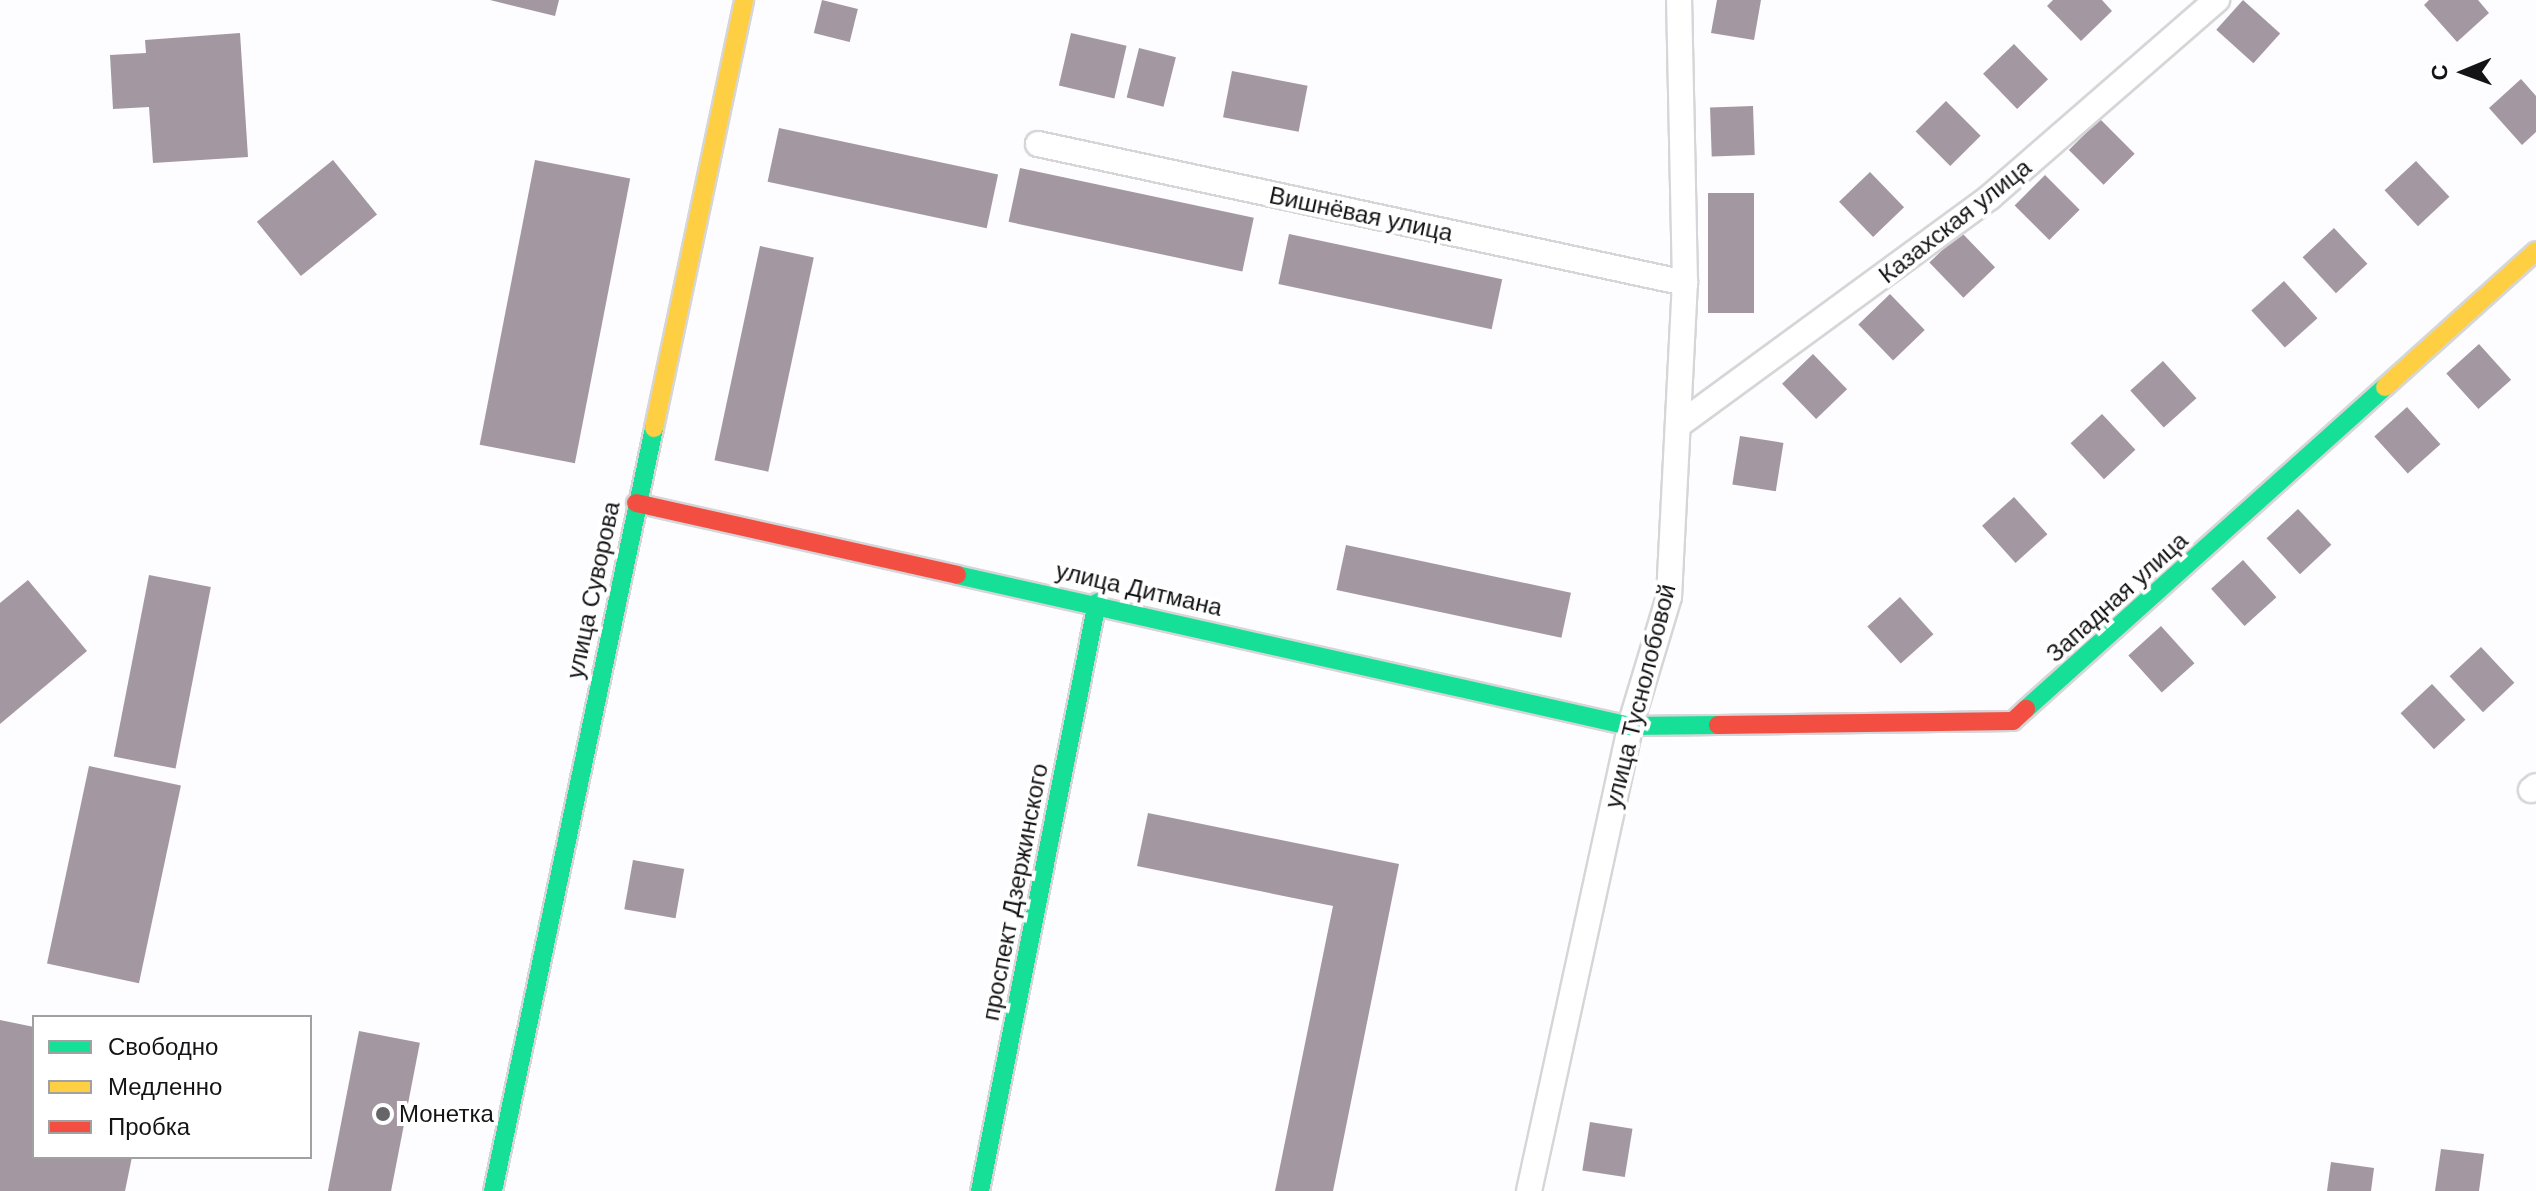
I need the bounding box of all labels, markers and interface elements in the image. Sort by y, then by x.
north arrow [2424,32,2504,112]
text: С [2427,64,2452,81]
street label: Казахская улица [1873,153,2037,289]
street label: Вишнёвая улица [1267,181,1455,247]
street label: улица Суворова [560,499,626,681]
street label: Западная улица [2040,526,2194,668]
street label: улица Дитмана [1053,556,1225,622]
street label: улица Туснолобовой [1598,581,1682,811]
street label: проспект Дзержинского [976,761,1054,1023]
legend [32,1015,312,1159]
text: Свободно [108,1033,218,1060]
text: Медленно [108,1073,222,1100]
place label: Монетка [399,1100,494,1128]
marker: Монетка [374,1105,392,1123]
text: Пробка [108,1113,190,1140]

